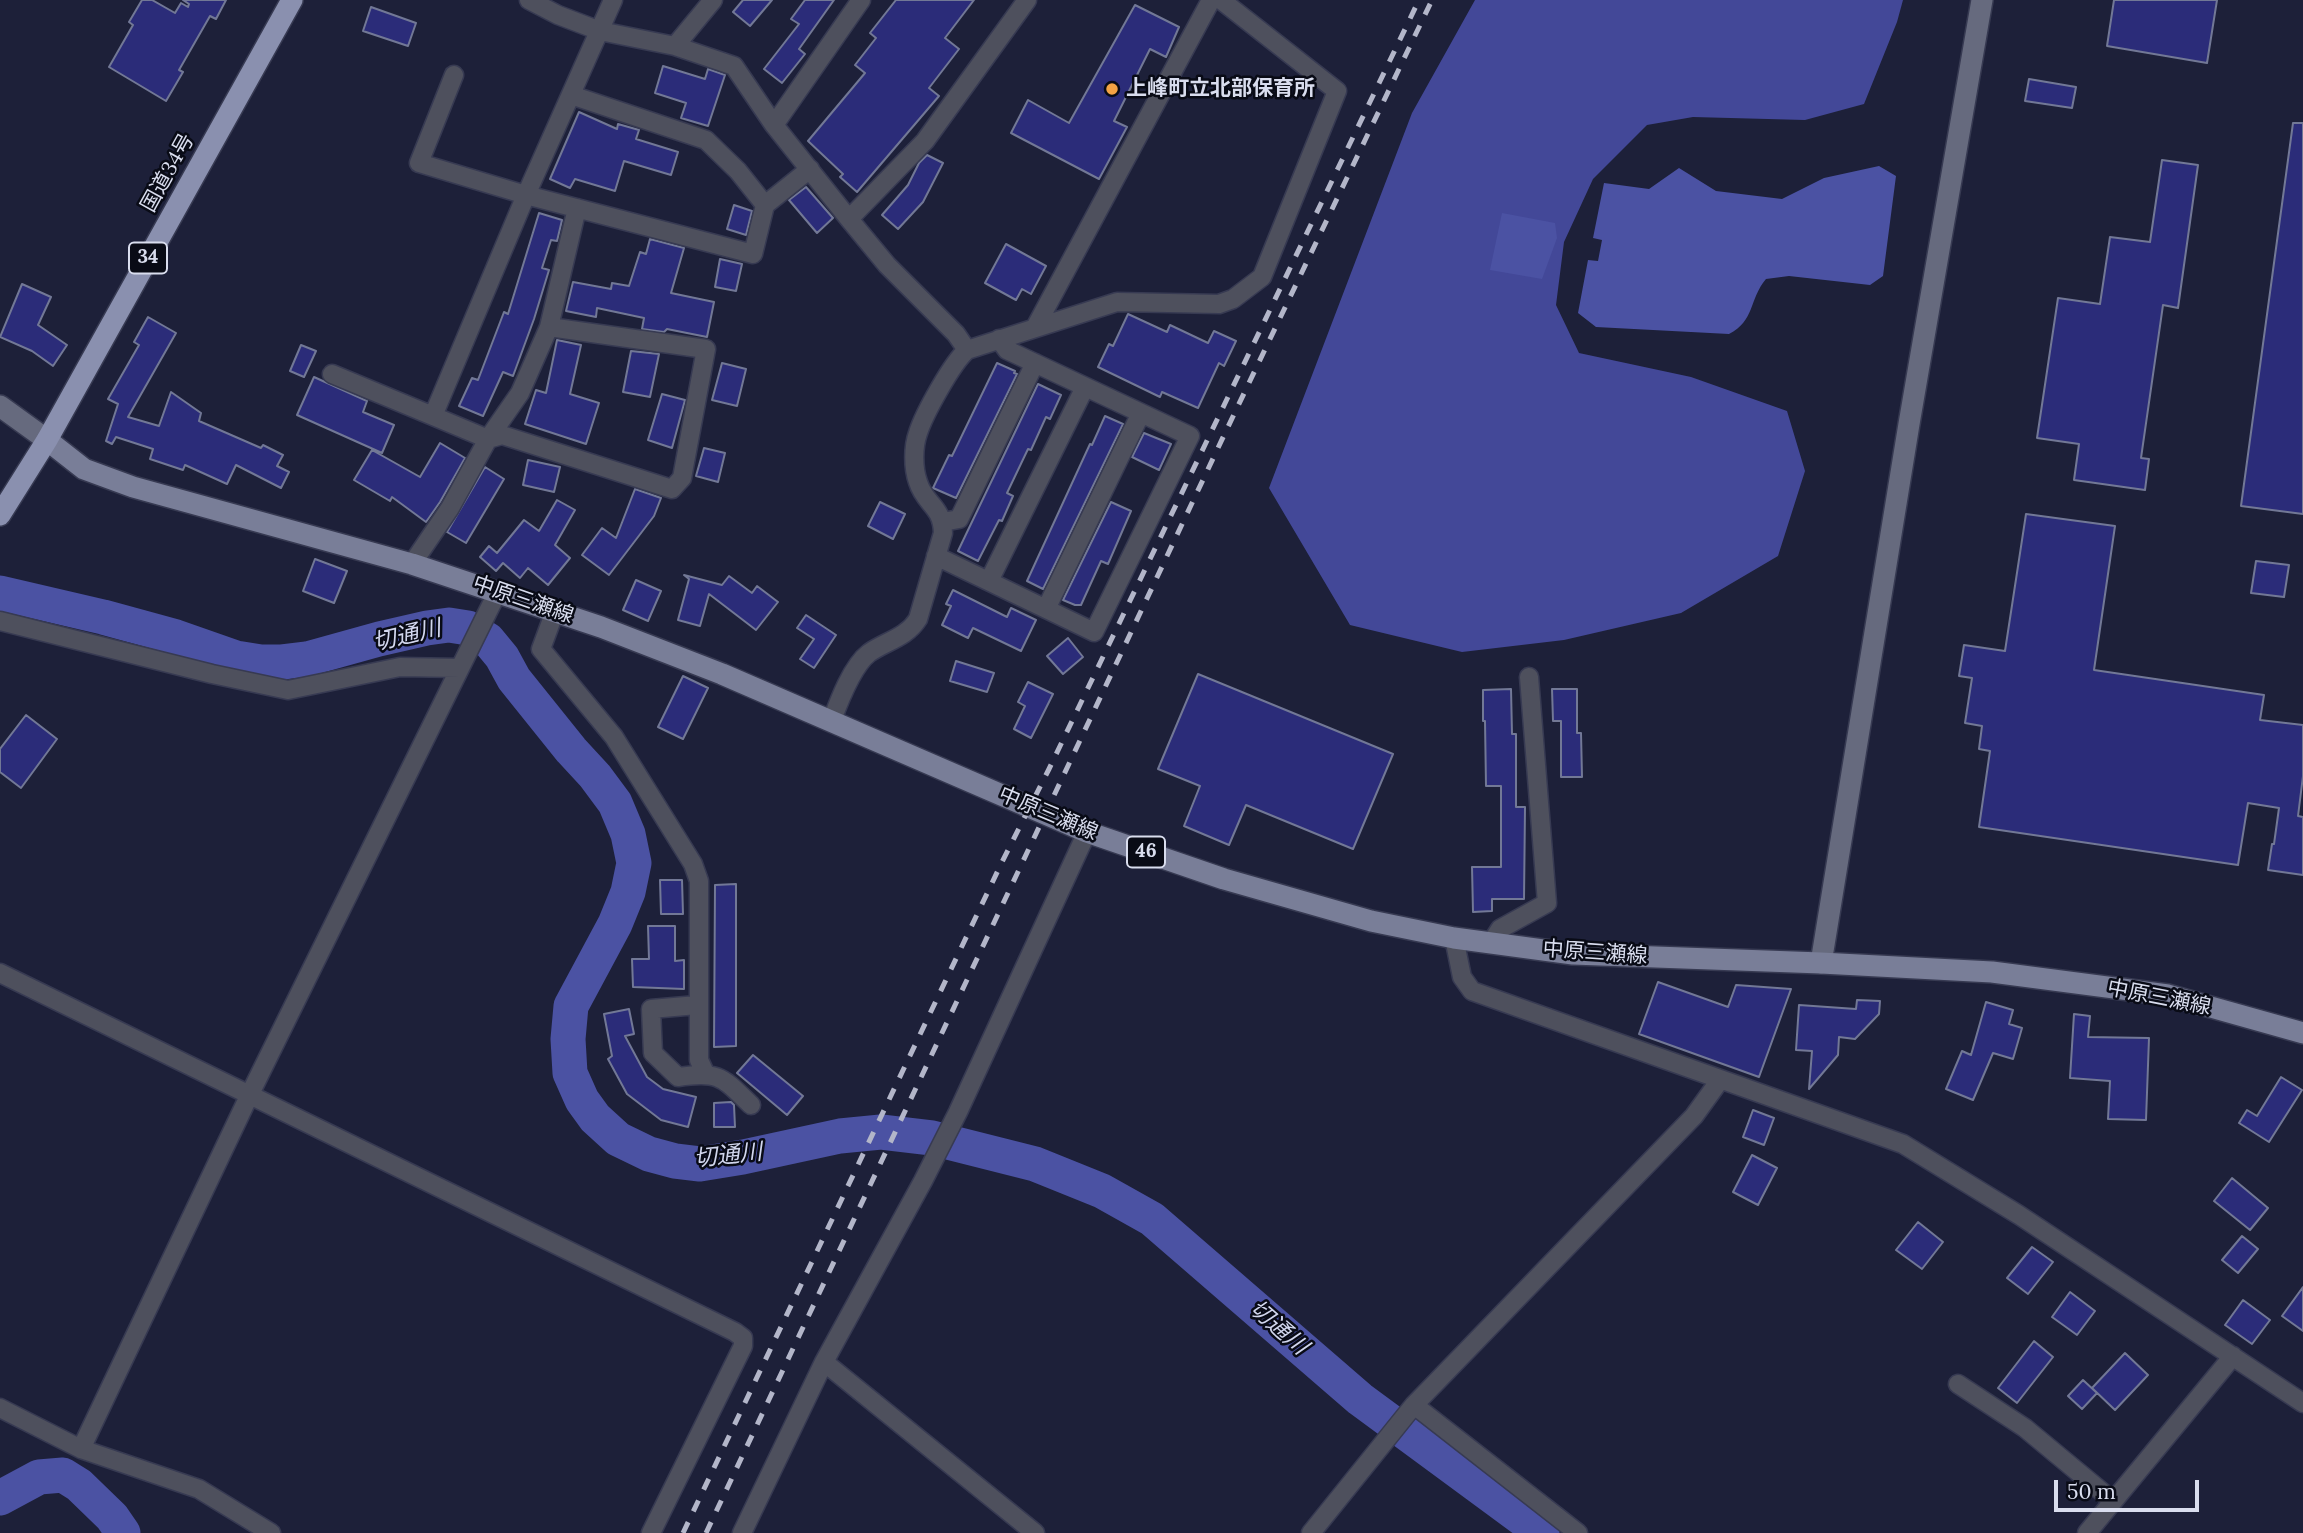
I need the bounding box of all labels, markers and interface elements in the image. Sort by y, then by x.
place label: 上峰町立北部保育所 [1126,76,1315,102]
marker: 上峰町立北部保育所 [1104,81,1120,97]
street label: 国道34号 [136,129,200,217]
road number: 34 [129,242,167,274]
street label: 中原三瀬線 [469,571,577,629]
water label: 切通川 [370,615,444,657]
street label: 中原三瀬線 [995,782,1101,846]
road number: 46 [1127,836,1165,867]
street label: 中原三瀬線 [1542,937,1648,969]
street label: 中原三瀬線 [2105,976,2213,1020]
water label: 切通川 [692,1139,764,1173]
water label: 切通川 [1243,1295,1313,1361]
scale bar [2058,1466,2203,1510]
text: 50 m [2067,1478,2116,1505]

